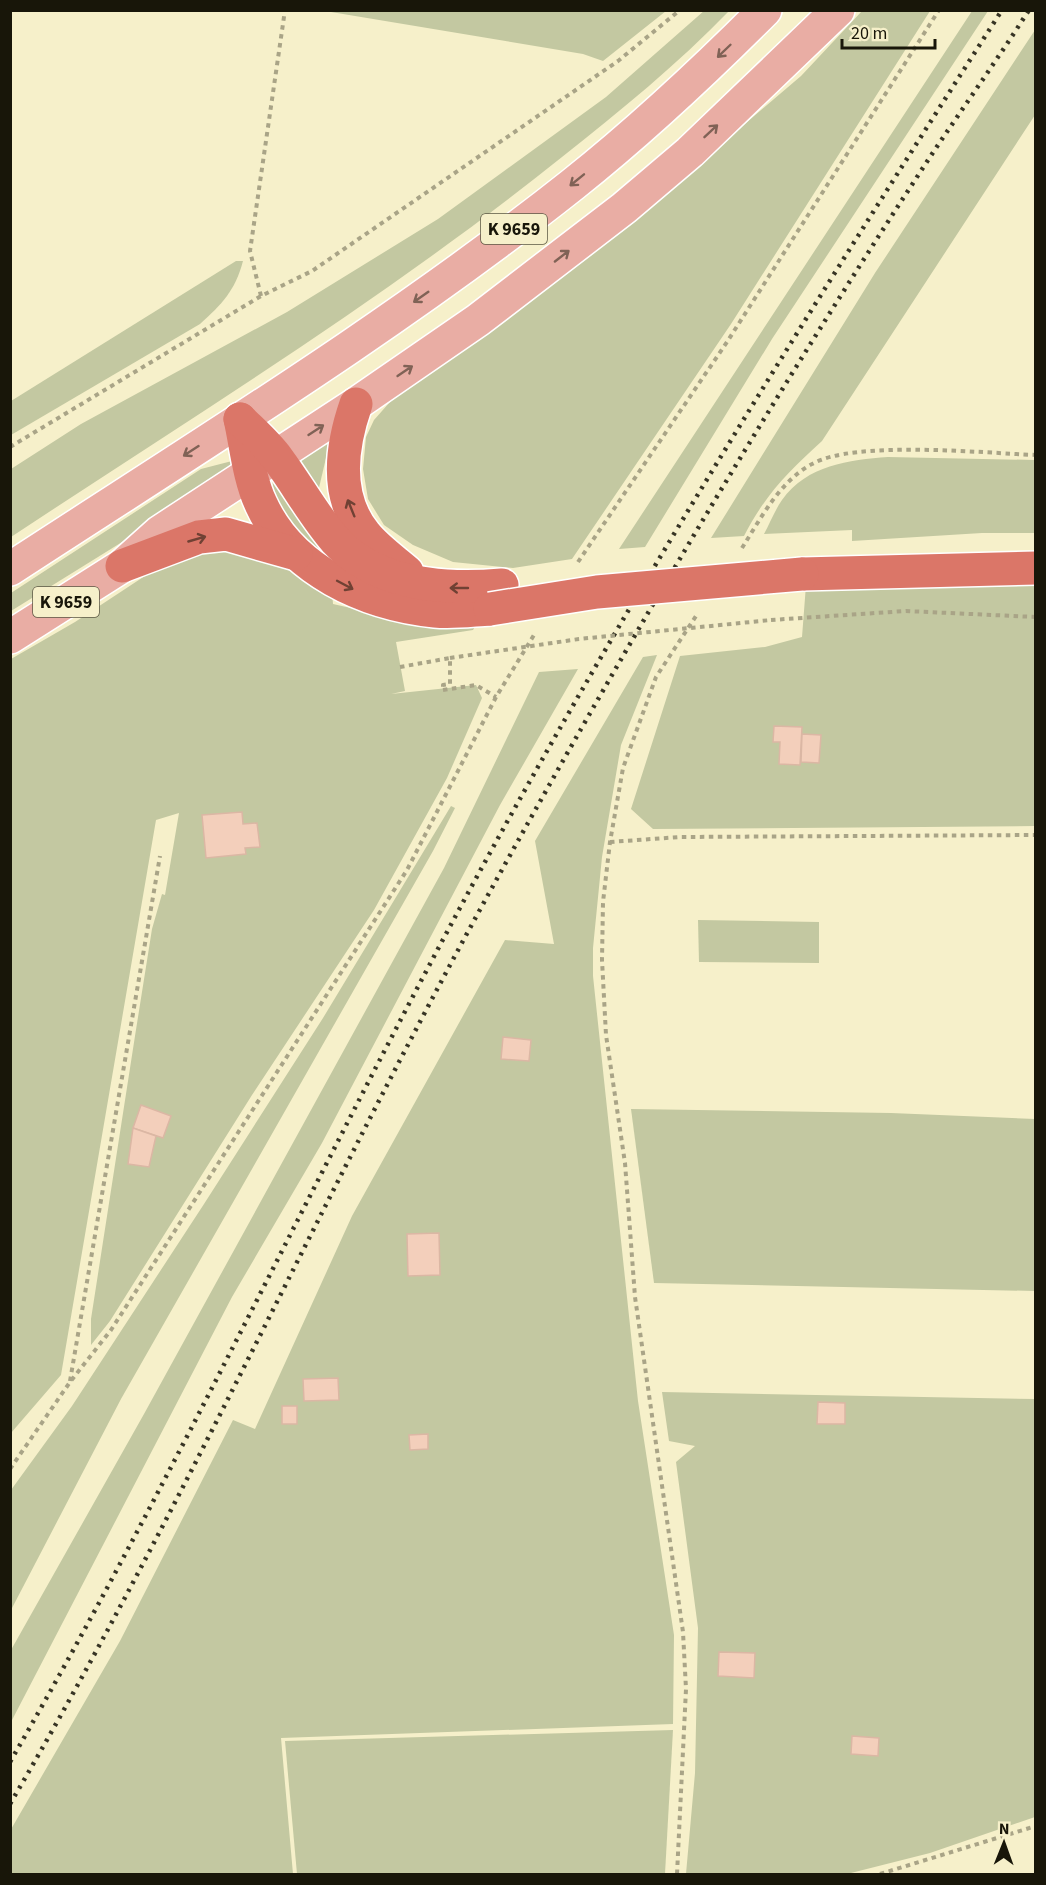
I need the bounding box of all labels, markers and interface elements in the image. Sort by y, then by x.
scale bar [842,12,935,50]
text: 20 m [851,21,887,46]
one-way arrow [716,44,731,59]
one-way arrow [704,124,719,138]
one-way arrow [569,174,585,187]
road number: K 9659 [481,214,547,244]
one-way arrow [554,250,570,263]
one-way arrow [413,291,430,303]
one-way arrow [396,365,412,377]
one-way arrow [307,424,324,436]
one-way arrow [183,445,200,457]
one-way arrow [345,499,356,517]
one-way arrow [187,533,206,544]
one-way arrow [335,580,353,591]
one-way arrow [450,582,470,594]
road number: K 9659 [33,587,99,617]
north arrow [974,1813,1034,1873]
text: N [999,1818,1010,1840]

